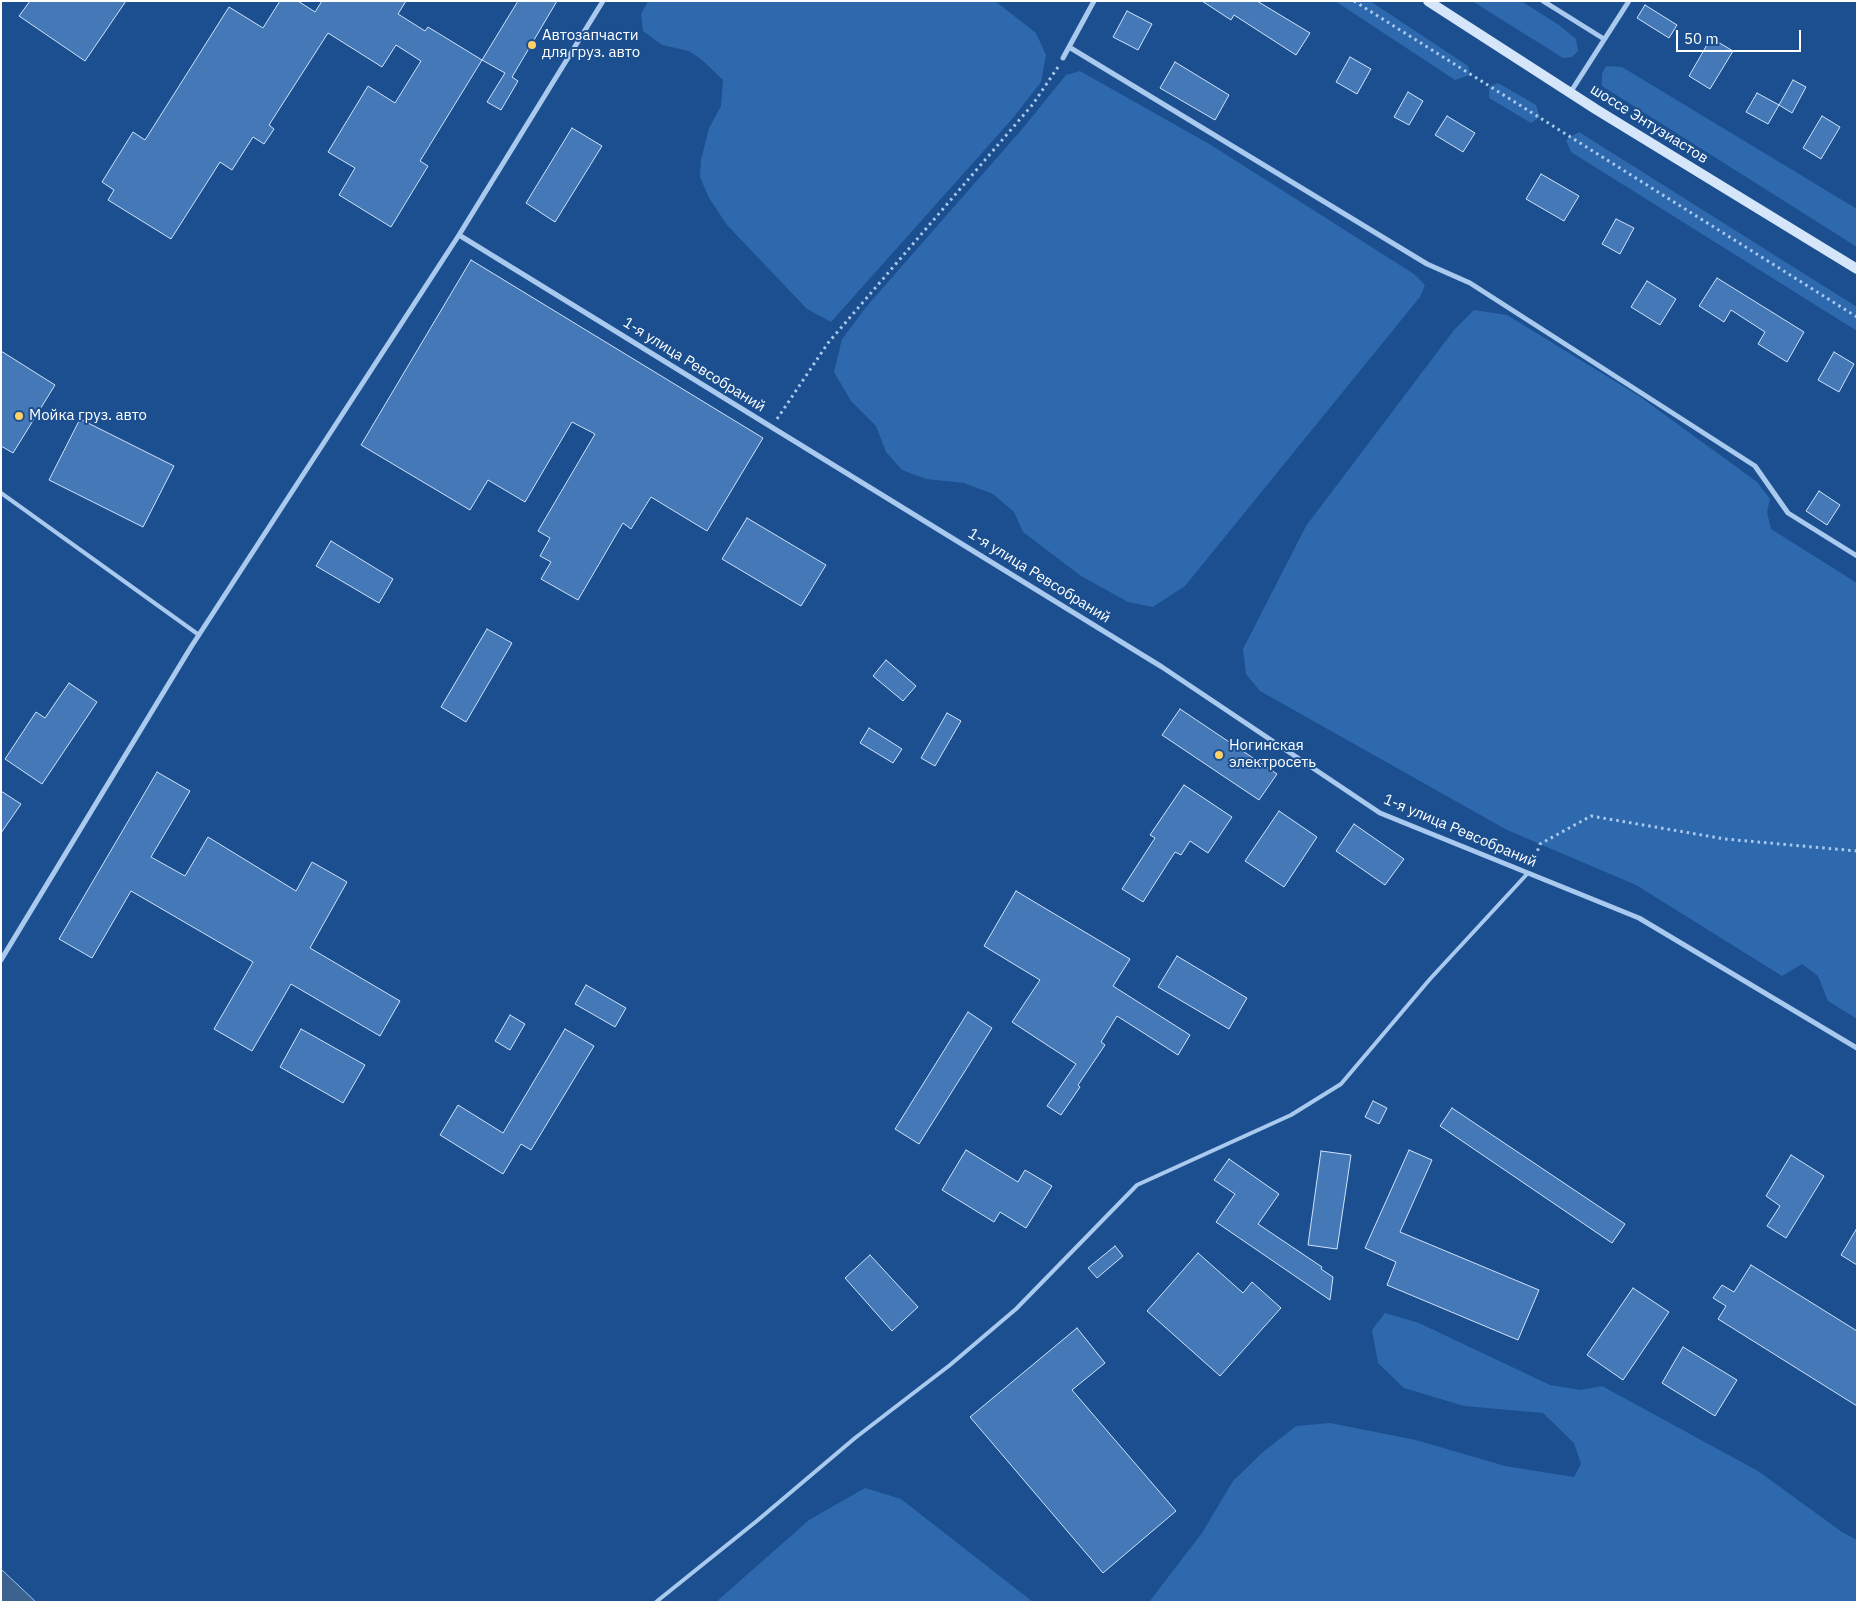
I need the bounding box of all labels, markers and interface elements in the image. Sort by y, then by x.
scale bar [1678,20,1803,52]
place label: Автозапчасти для груз. авто [542,27,640,62]
text: 50 m [1684,29,1719,48]
marker: Автозапчасти для груз. авто [526,39,538,51]
street label: шоссе Энтузиастов [1587,80,1711,168]
street label: 1-я улица Ревсобраний [619,314,769,416]
place label: Мойка груз. авто [29,407,147,425]
marker: Мойка груз. авто [13,410,25,422]
street label: 1-я улица Ревсобраний [964,525,1114,627]
place label: Ногинская электросеть [1229,737,1316,772]
marker: Ногинская электросеть [1213,749,1225,761]
street label: 1-я улица Ревсобраний [1381,791,1539,871]

